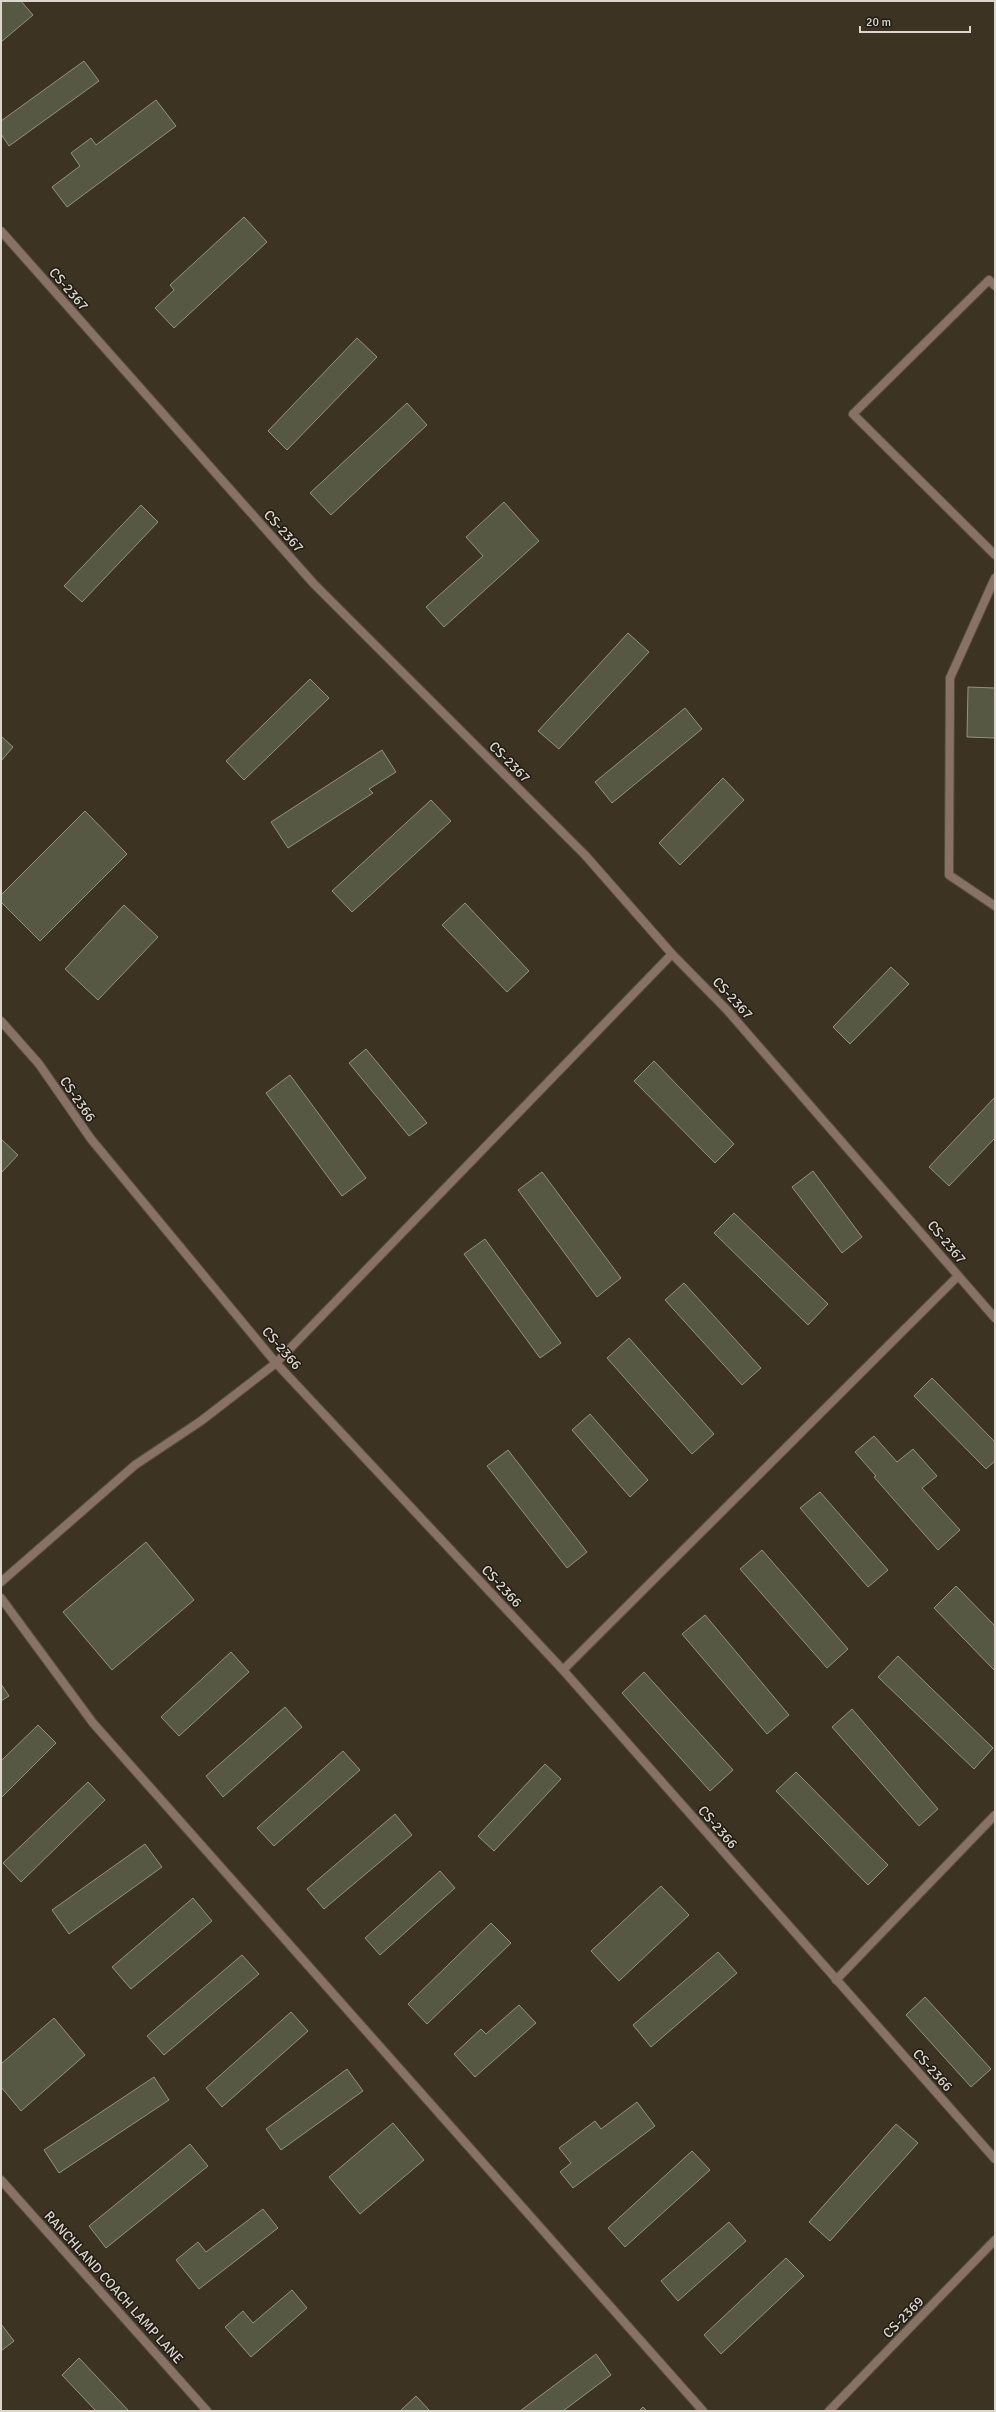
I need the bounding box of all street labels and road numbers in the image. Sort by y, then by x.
street label: CS-2367 [45,264,92,314]
street label: CS-2367 [260,507,307,556]
street label: CS-2367 [485,738,534,787]
street label: CS-2367 [709,974,756,1023]
street label: CS-2366 [56,1073,99,1125]
street label: CS-2367 [924,1217,970,1267]
street label: CS-2366 [258,1323,305,1373]
street label: CS-2366 [478,1562,525,1611]
street label: CS-2366 [694,1802,741,1852]
street label: CS-2366 [909,2046,956,2095]
street label: RANCHLAND COACH LAMP LANE [40,2207,187,2367]
street label: CS-2369 [879,2293,927,2342]

